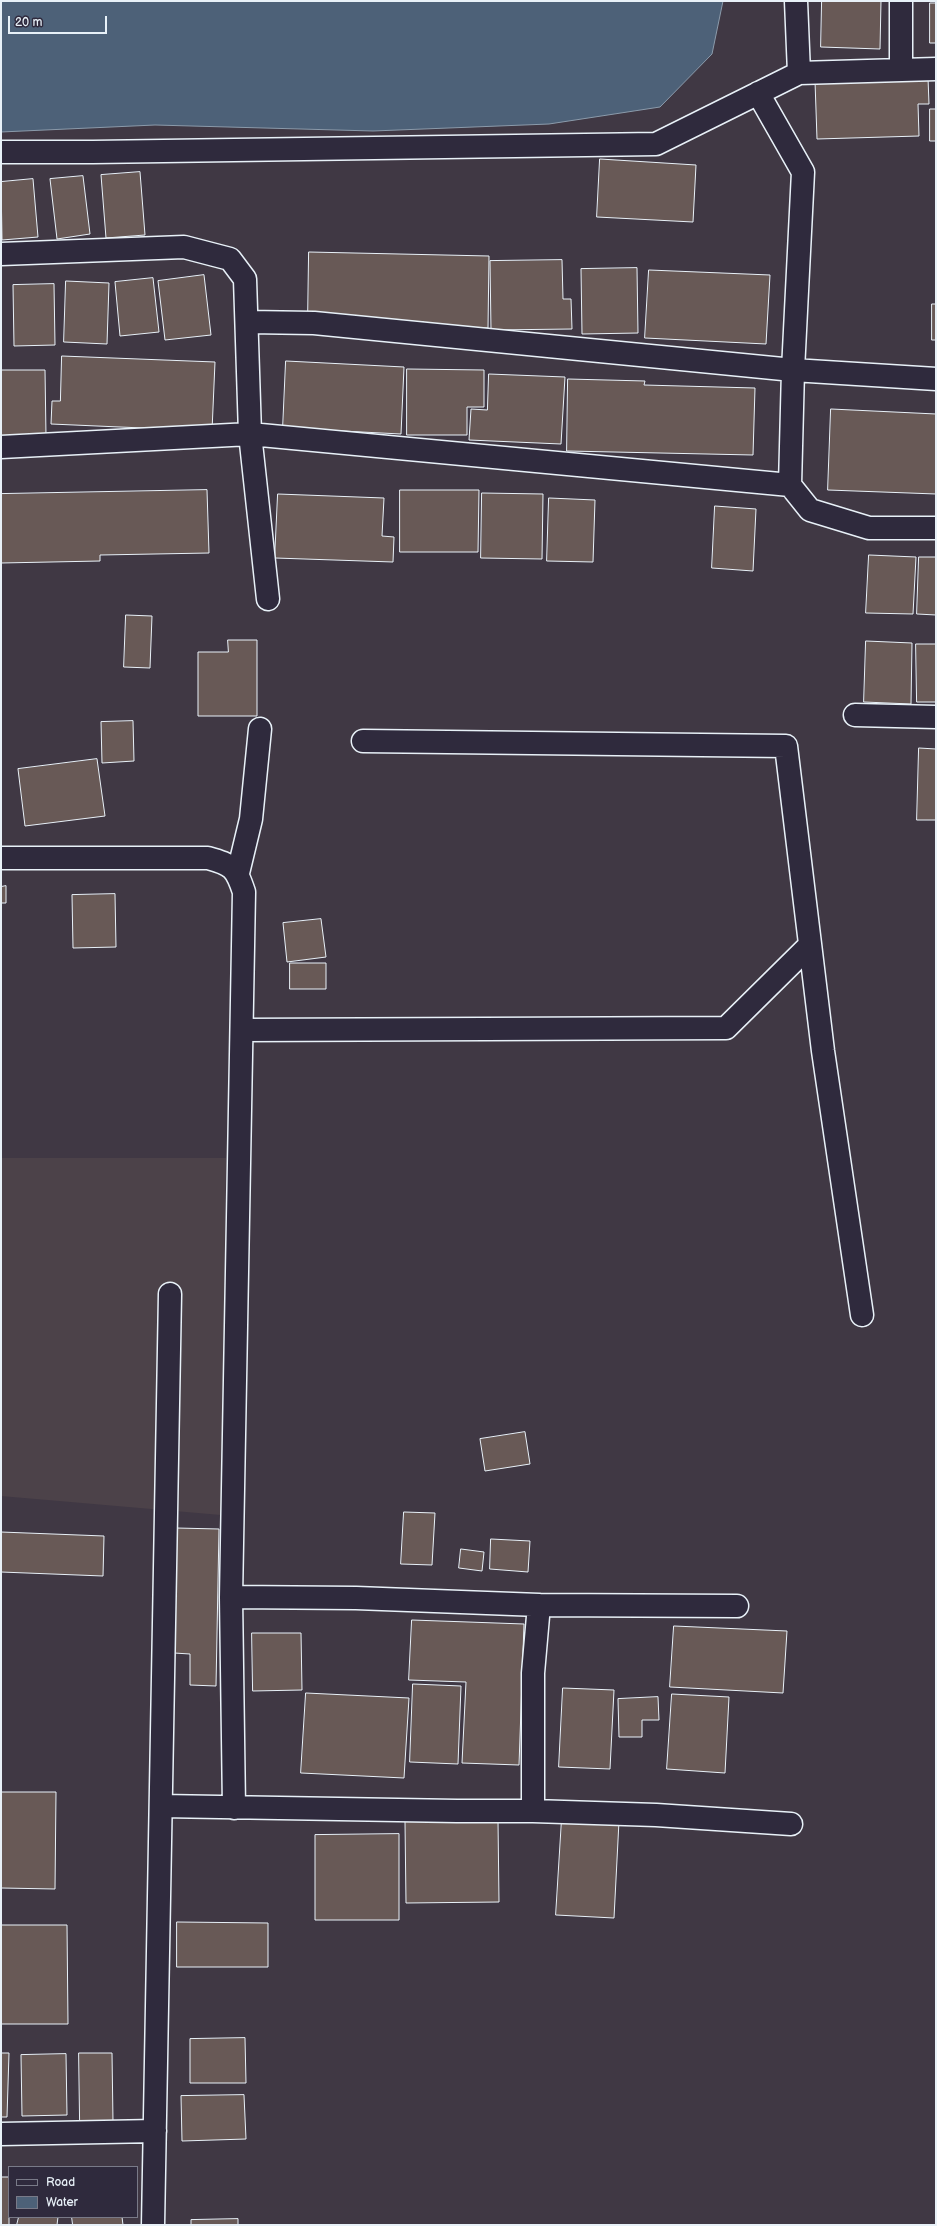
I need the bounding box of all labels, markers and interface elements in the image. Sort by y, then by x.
scale bar [10,8,109,34]
text: 20 m [15,15,42,30]
legend [8,2166,138,2218]
text: Road [46,2175,75,2190]
text: Water [46,2195,78,2210]

